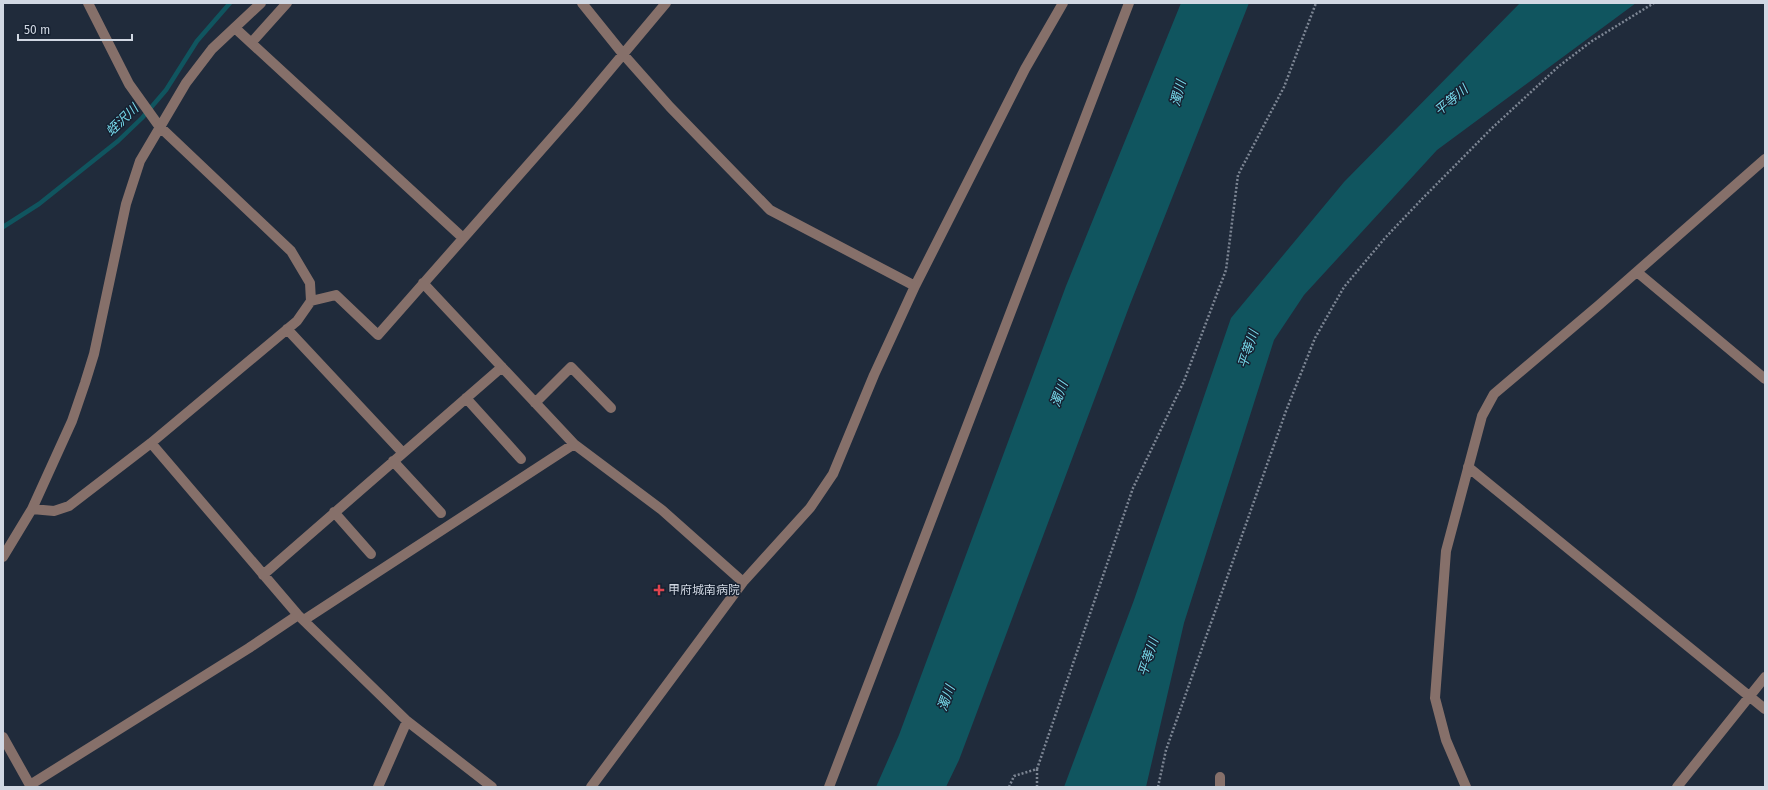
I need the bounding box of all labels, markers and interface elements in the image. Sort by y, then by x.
scale bar [18,16,132,42]
text: 50 m [24,23,50,37]
water label: 濁川 [1167,77,1189,108]
water label: 平等川 [1431,80,1472,118]
water label: 蛭沢川 [103,100,143,139]
water label: 平等川 [1235,326,1262,370]
water label: 濁川 [1048,377,1071,409]
place label: 甲府城南病院 [668,583,740,597]
marker: 甲府城南病院 [653,584,665,596]
water label: 平等川 [1135,634,1162,678]
water label: 濁川 [935,681,958,713]

